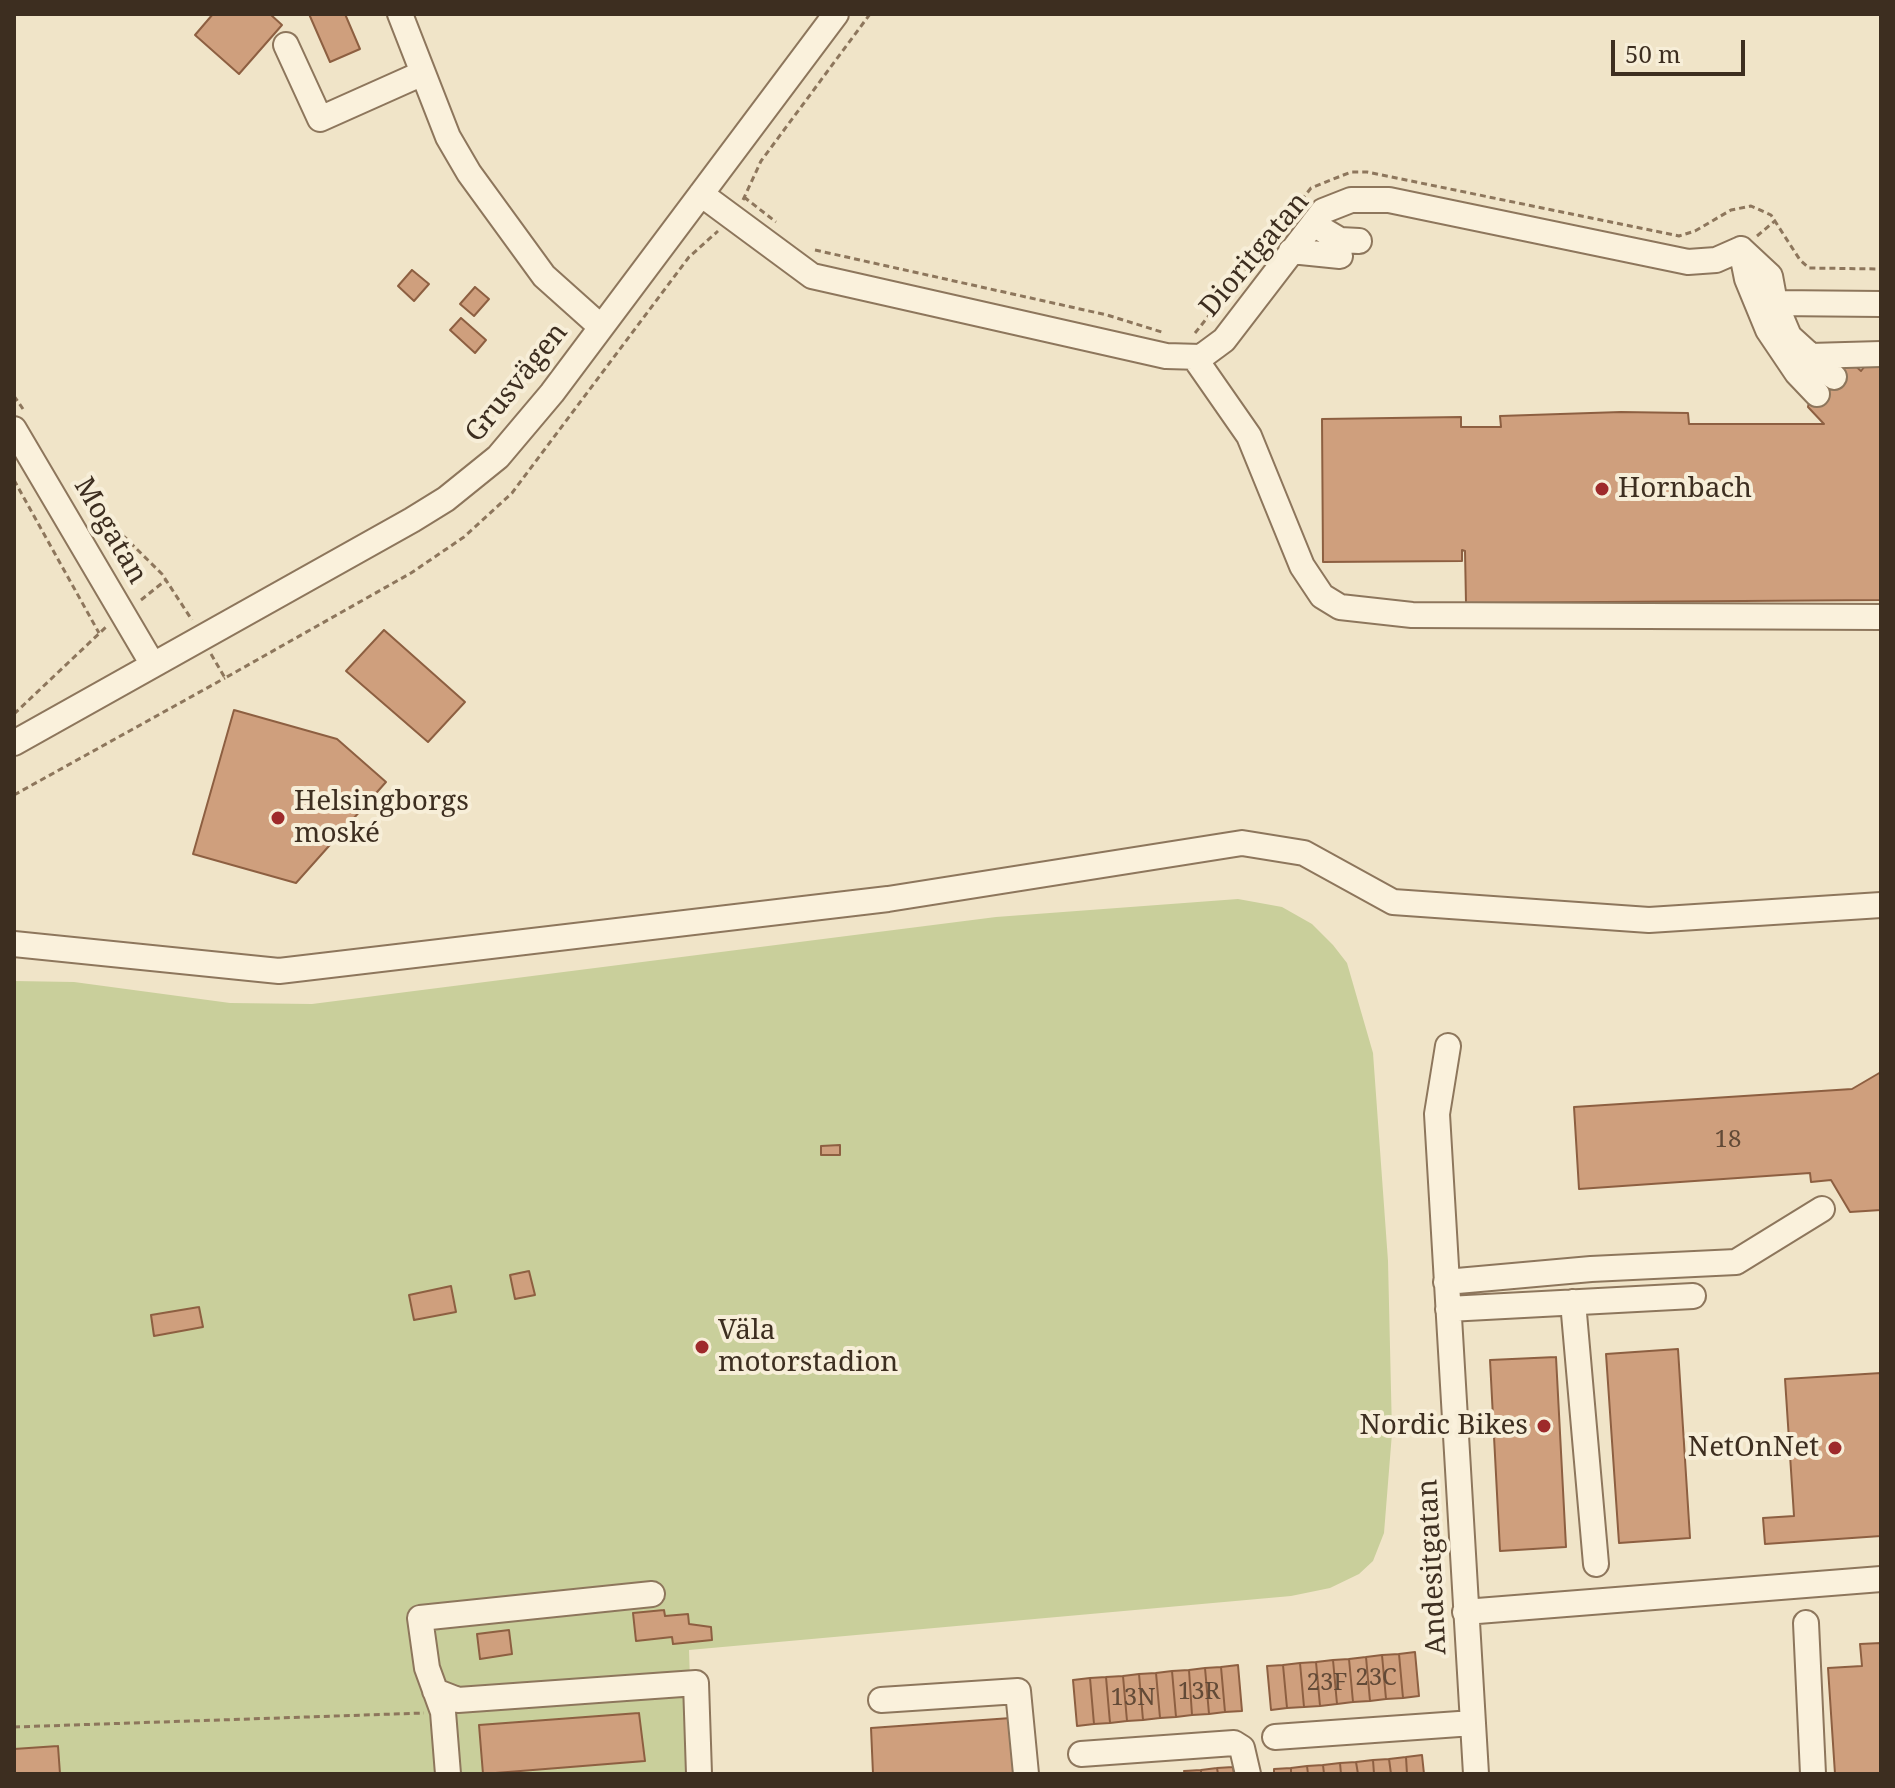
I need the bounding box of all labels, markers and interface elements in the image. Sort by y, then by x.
scale bar [1615,24,1749,74]
text: 50 m [1625,37,1681,70]
street label: Dioritgatan [1193,186,1317,324]
street label: Grusvägen [459,317,575,449]
street label: Mogatan [66,472,154,590]
place label: Hornbach [1618,472,1752,506]
marker: Hornbach [1593,480,1611,498]
place label: Helsingborgs moské [294,785,469,851]
marker: Helsingborgs moské [269,809,287,827]
house number: 18 [1715,1126,1741,1154]
place label: Väla motorstadion [718,1314,898,1380]
marker: Väla motorstadion [693,1338,711,1356]
place label: Nordic Bikes [1359,1409,1528,1443]
marker: Nordic Bikes [1535,1417,1553,1435]
place label: NetOnNet [1688,1431,1819,1465]
marker: NetOnNet [1826,1439,1844,1457]
street label: Andesitgatan [1412,1478,1454,1656]
house number: 23C [1355,1664,1397,1692]
house number: 23F [1307,1669,1347,1697]
house number: 13R [1178,1678,1220,1706]
house number: 13N [1110,1684,1156,1712]

